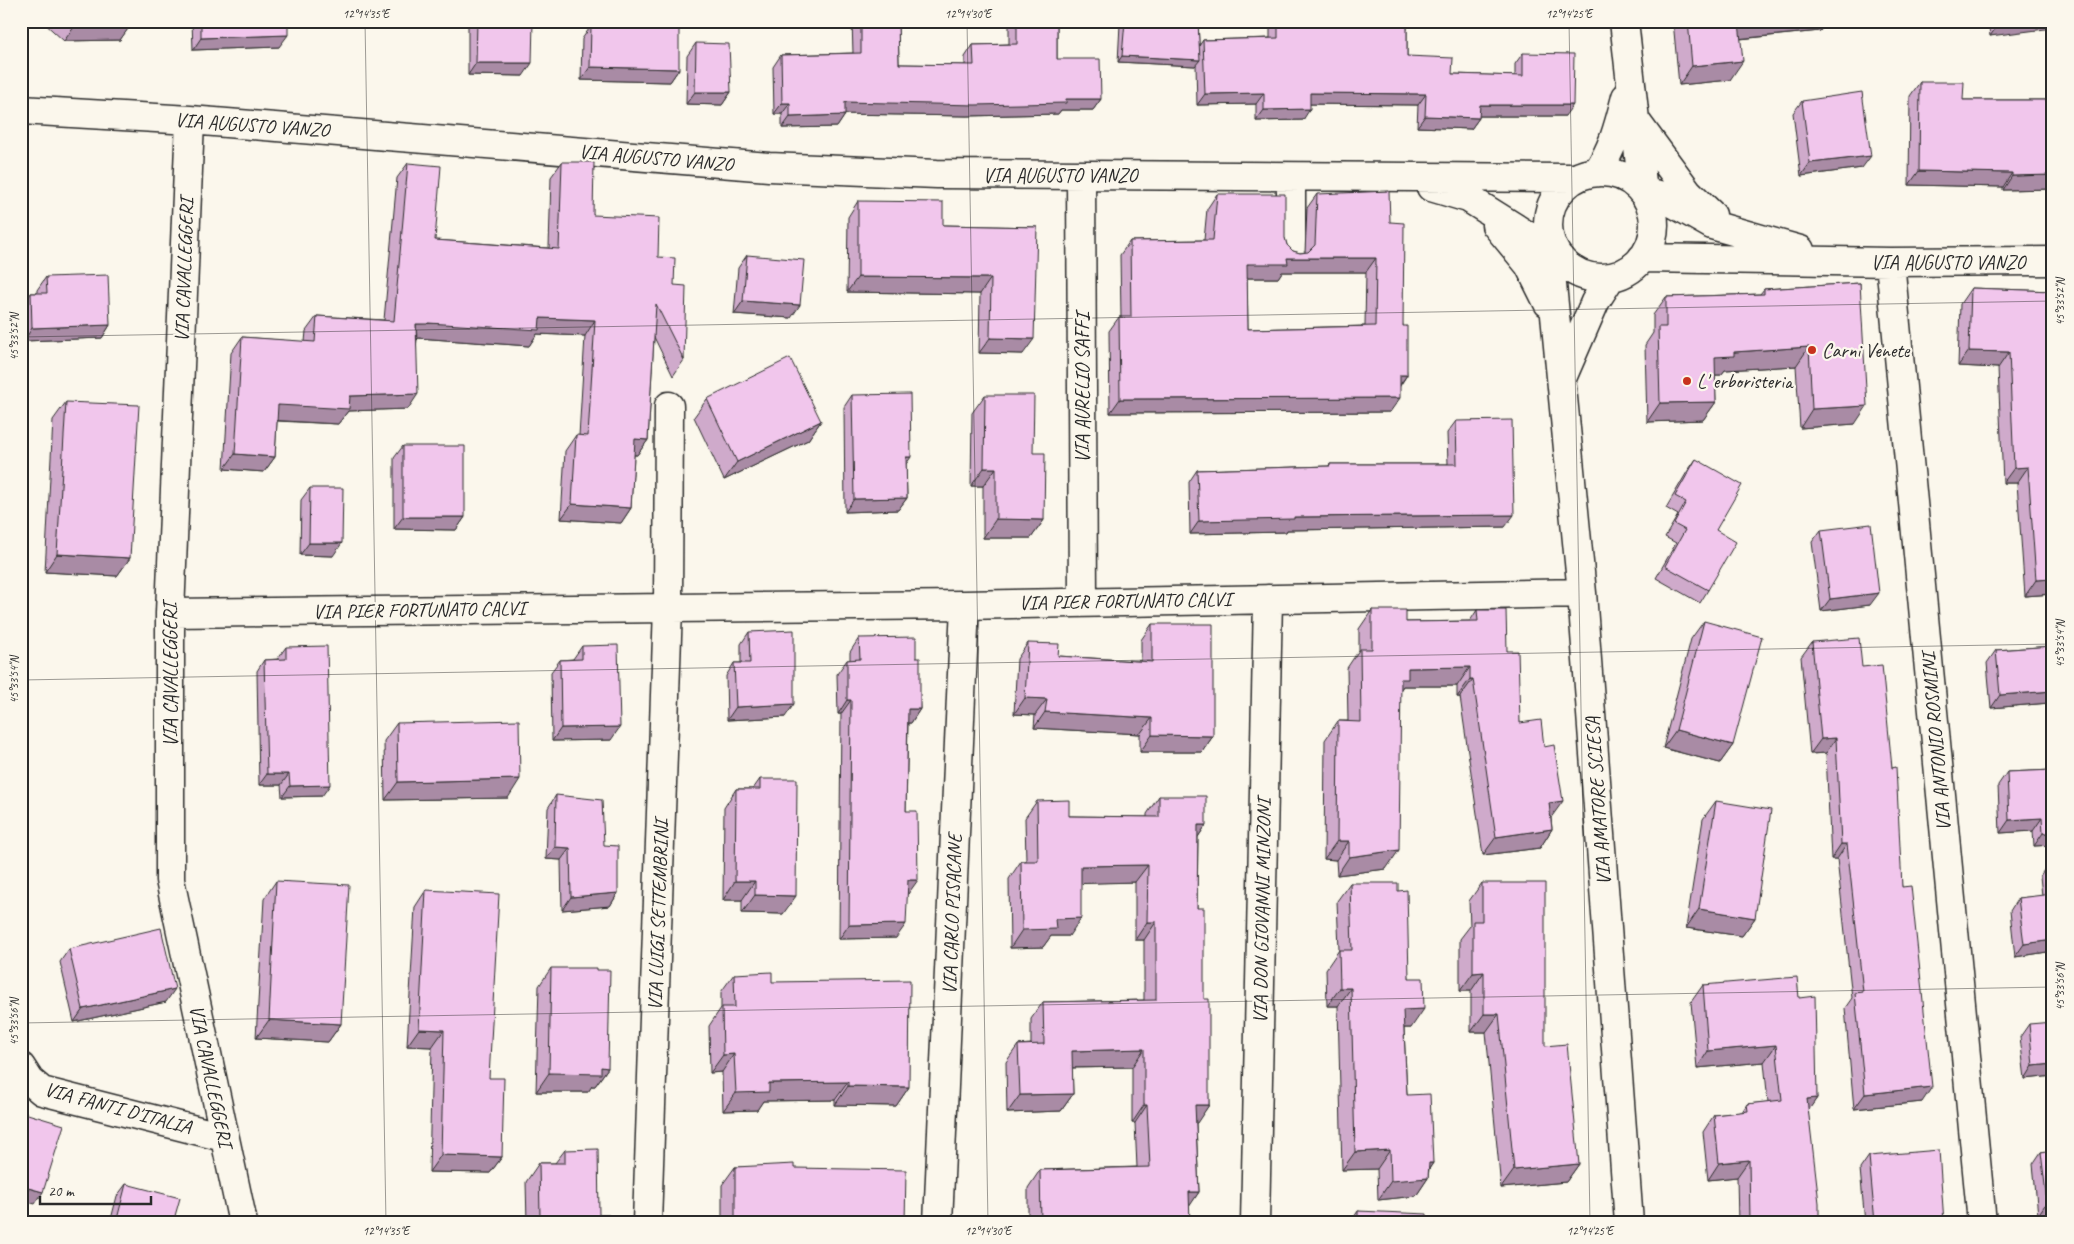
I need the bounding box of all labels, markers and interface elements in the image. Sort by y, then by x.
text: 12°14'35"E [343,6,391,22]
text: 12°14'30"E [945,6,993,22]
text: 12°14'25"E [1546,6,1594,22]
street label: VIA AUGUSTO VANZO [174,107,332,143]
street label: VIA AUGUSTO VANZO [578,139,736,177]
street label: VIA AUGUSTO VANZO [983,163,1139,188]
street label: VIA CAVALLEGGERI [169,193,199,343]
street label: VIA AUGUSTO VANZO [1871,250,2027,275]
text: 45°33'52"N [2052,277,2068,326]
street label: VIA AURELIO SAFFI [1070,309,1095,463]
text: 45°33'52"N [6,312,22,361]
place label: Carni Venete [1822,338,1911,363]
marker: Carni Venete [1806,344,1818,356]
place label: L' erboristeria [1697,369,1794,394]
marker: L' erboristeria [1681,375,1693,387]
street label: VIA PIER FORTUNATO CALVI [1019,587,1236,615]
street label: VIA PIER FORTUNATO CALVI [313,596,530,624]
street label: VIA CAVALLEGGERI [158,598,183,747]
text: 45°33'54"N [2052,619,2068,668]
street label: VIA ANTONIO ROSMINI [1915,648,1956,832]
text: 45°33'54"N [6,655,22,704]
street label: VIA AMATORE SCIESA [1580,715,1616,886]
street label: VIA DON GIOVANNI MINZONI [1248,793,1277,1024]
street label: VIA LUIGI SETTEMBRINI [642,815,674,1011]
street label: VIA CARLO PISACANE [937,830,967,995]
text: 45°33'56"N [2052,962,2068,1011]
text: 45°33'56"N [6,997,22,1046]
street label: VIA CAVALLEGGERI [184,1003,239,1154]
street label: VIA FANTI D'ITALIA [42,1076,195,1140]
scale bar [40,1174,151,1206]
text: 20 m [48,1182,75,1201]
text: 12°14'35"E [363,1223,411,1239]
text: 12°14'30"E [965,1223,1013,1239]
text: 12°14'25"E [1567,1223,1615,1239]

